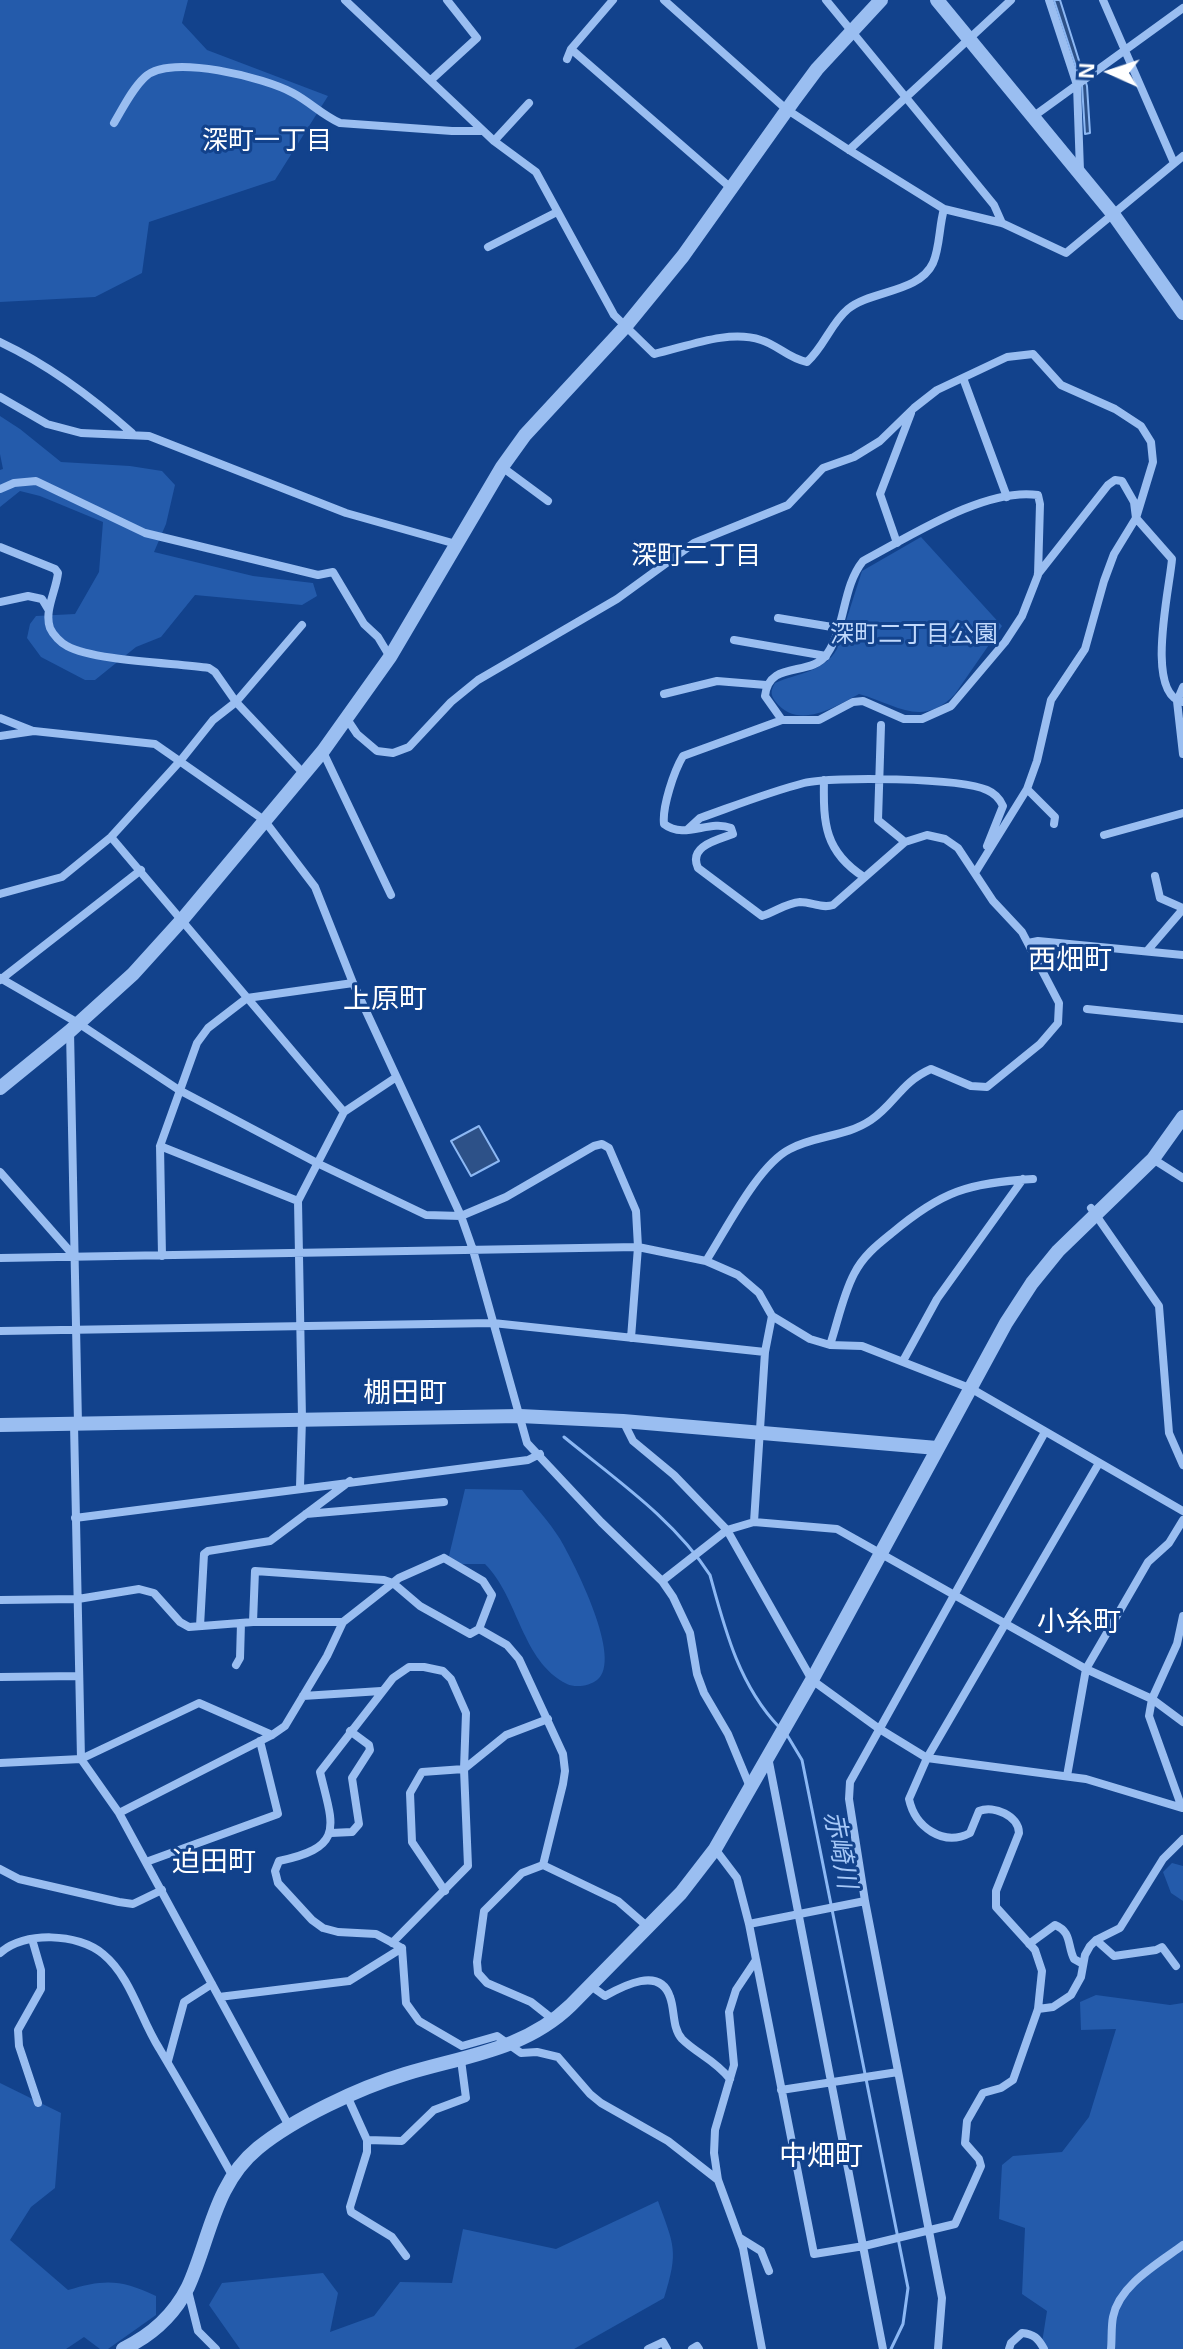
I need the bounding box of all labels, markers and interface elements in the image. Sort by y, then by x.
north arrow [1071,32,1151,112]
text: N [1074,62,1099,79]
district label: 深町一丁目 [202,126,332,158]
district label: 深町二丁目 [631,541,761,573]
park label: 深町二丁目公園 [830,621,998,649]
district label: 西畑町 [1028,944,1112,978]
district label: 上原町 [343,983,427,1017]
district label: 棚田町 [363,1377,447,1411]
district label: 小糸町 [1037,1606,1121,1640]
water label: 赤崎川 [816,1809,862,1891]
district label: 迫田町 [172,1846,256,1880]
district label: 中畑町 [779,2140,863,2174]

